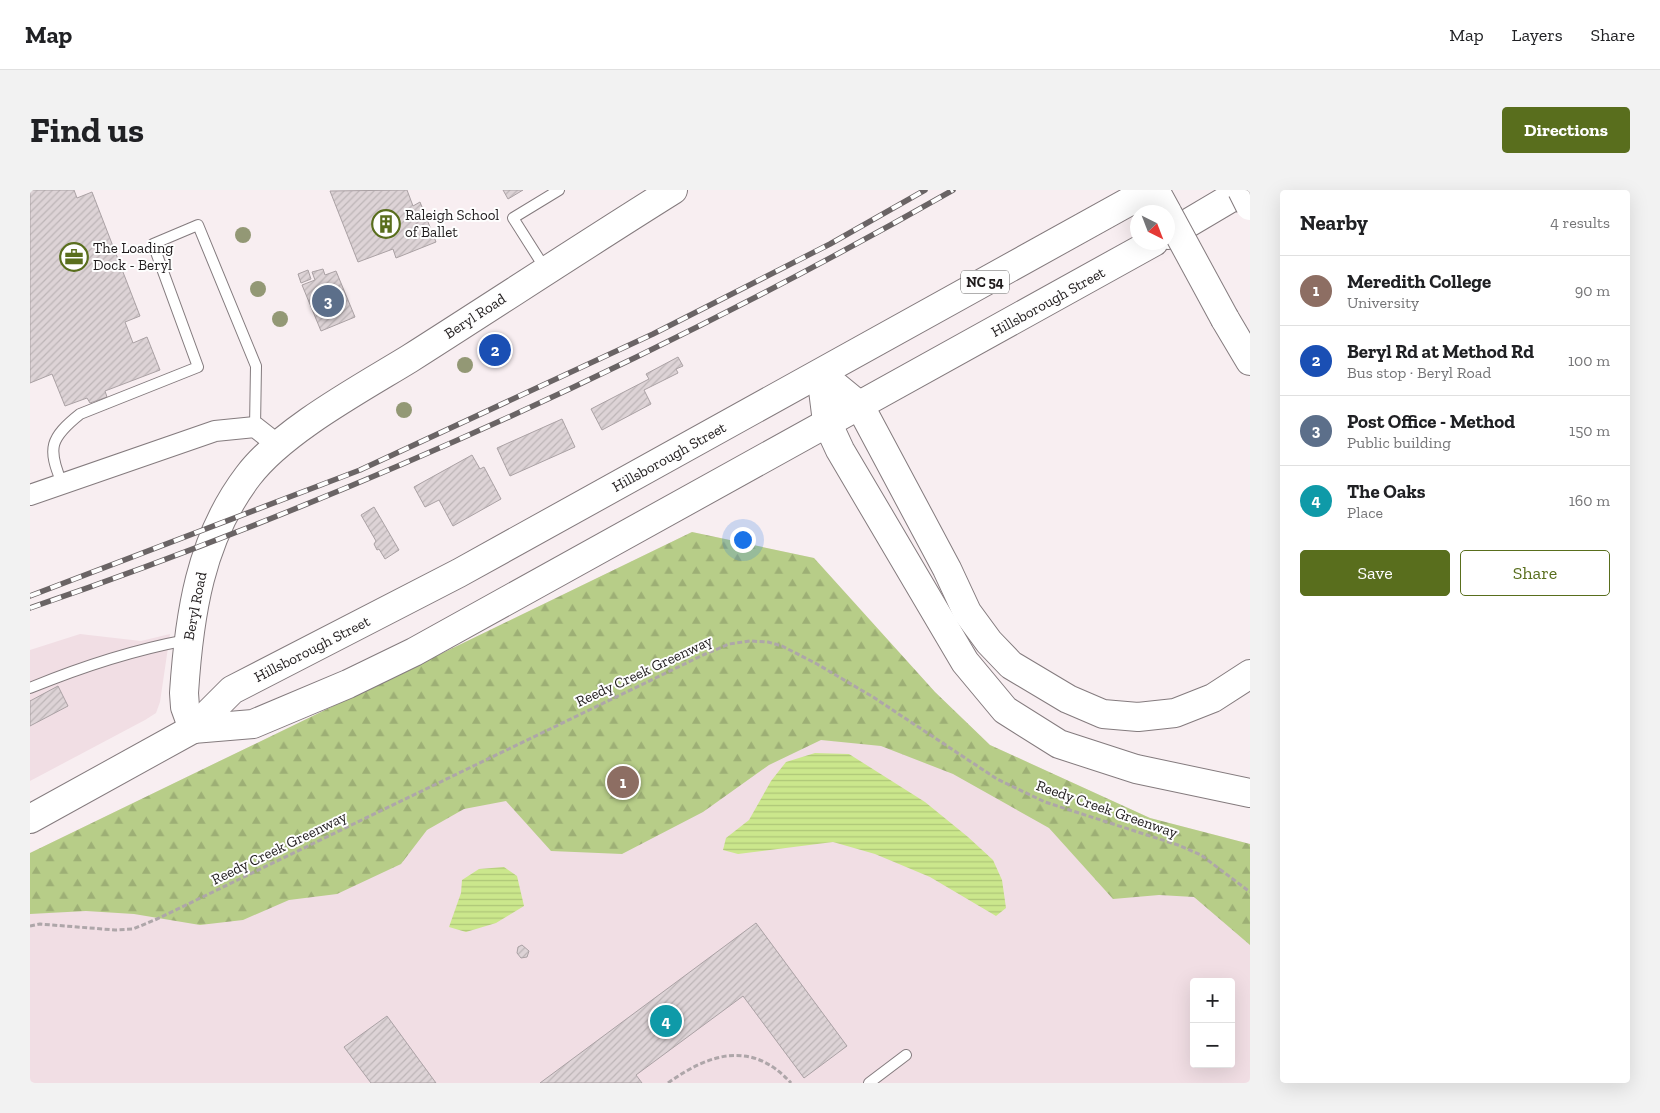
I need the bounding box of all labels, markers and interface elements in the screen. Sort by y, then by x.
text: Map [25,20,72,49]
text: Map [1449,24,1484,46]
text: Layers [1512,24,1563,46]
text: Share [1591,24,1635,46]
button: Directions [1502,107,1630,153]
text: Find us [30,109,144,151]
north arrow [1130,205,1175,250]
place label: Raleigh School of Ballet [405,206,499,241]
building icon: Raleigh School of Ballet [371,209,401,239]
text: Nearby [1300,210,1368,235]
text: 4 results [1550,213,1610,232]
place label: The Loading Dock - Beryl [93,239,174,274]
office icon: The Loading Dock - Beryl [59,242,89,272]
street label: Hillsborough Street [988,263,1109,341]
road number: NC 54 [961,270,1009,294]
text: Meredith College [1347,270,1491,293]
text: 1 [1313,281,1319,300]
text: 90 m [1575,281,1610,300]
pin: 3 [312,282,344,320]
street label: Beryl Road [441,289,510,342]
text: University [1347,293,1419,312]
pin: 2 [479,331,511,369]
text: Beryl Rd at Method Rd [1347,340,1534,363]
text: 2 [1312,351,1320,370]
text: 100 m [1568,351,1610,370]
text: Bus stop · Beryl Road [1347,363,1491,382]
text: Post Office - Method [1347,410,1515,433]
street label: Hillsborough Street [609,418,730,496]
text: 3 [1312,421,1320,440]
text: 150 m [1569,421,1610,440]
text: Public building [1347,433,1451,452]
text: The Oaks [1347,480,1426,503]
text: 4 [1311,491,1321,510]
text: 160 m [1569,491,1610,510]
text: Place [1347,503,1383,522]
your location [730,527,756,553]
button: Save [1300,550,1450,596]
button: Share [1460,550,1610,596]
street label: Beryl Road [180,569,211,642]
street label: Hillsborough Street [251,612,373,686]
street label: Reedy Creek Greenway [573,631,715,711]
pin: 1 [607,763,639,801]
street label: Reedy Creek Greenway [1034,776,1180,842]
street label: Reedy Creek Greenway [208,807,350,889]
map controls [1190,978,1235,1068]
button: + [1190,978,1235,1023]
pin: 4 [650,1002,682,1040]
button: − [1190,1023,1235,1068]

